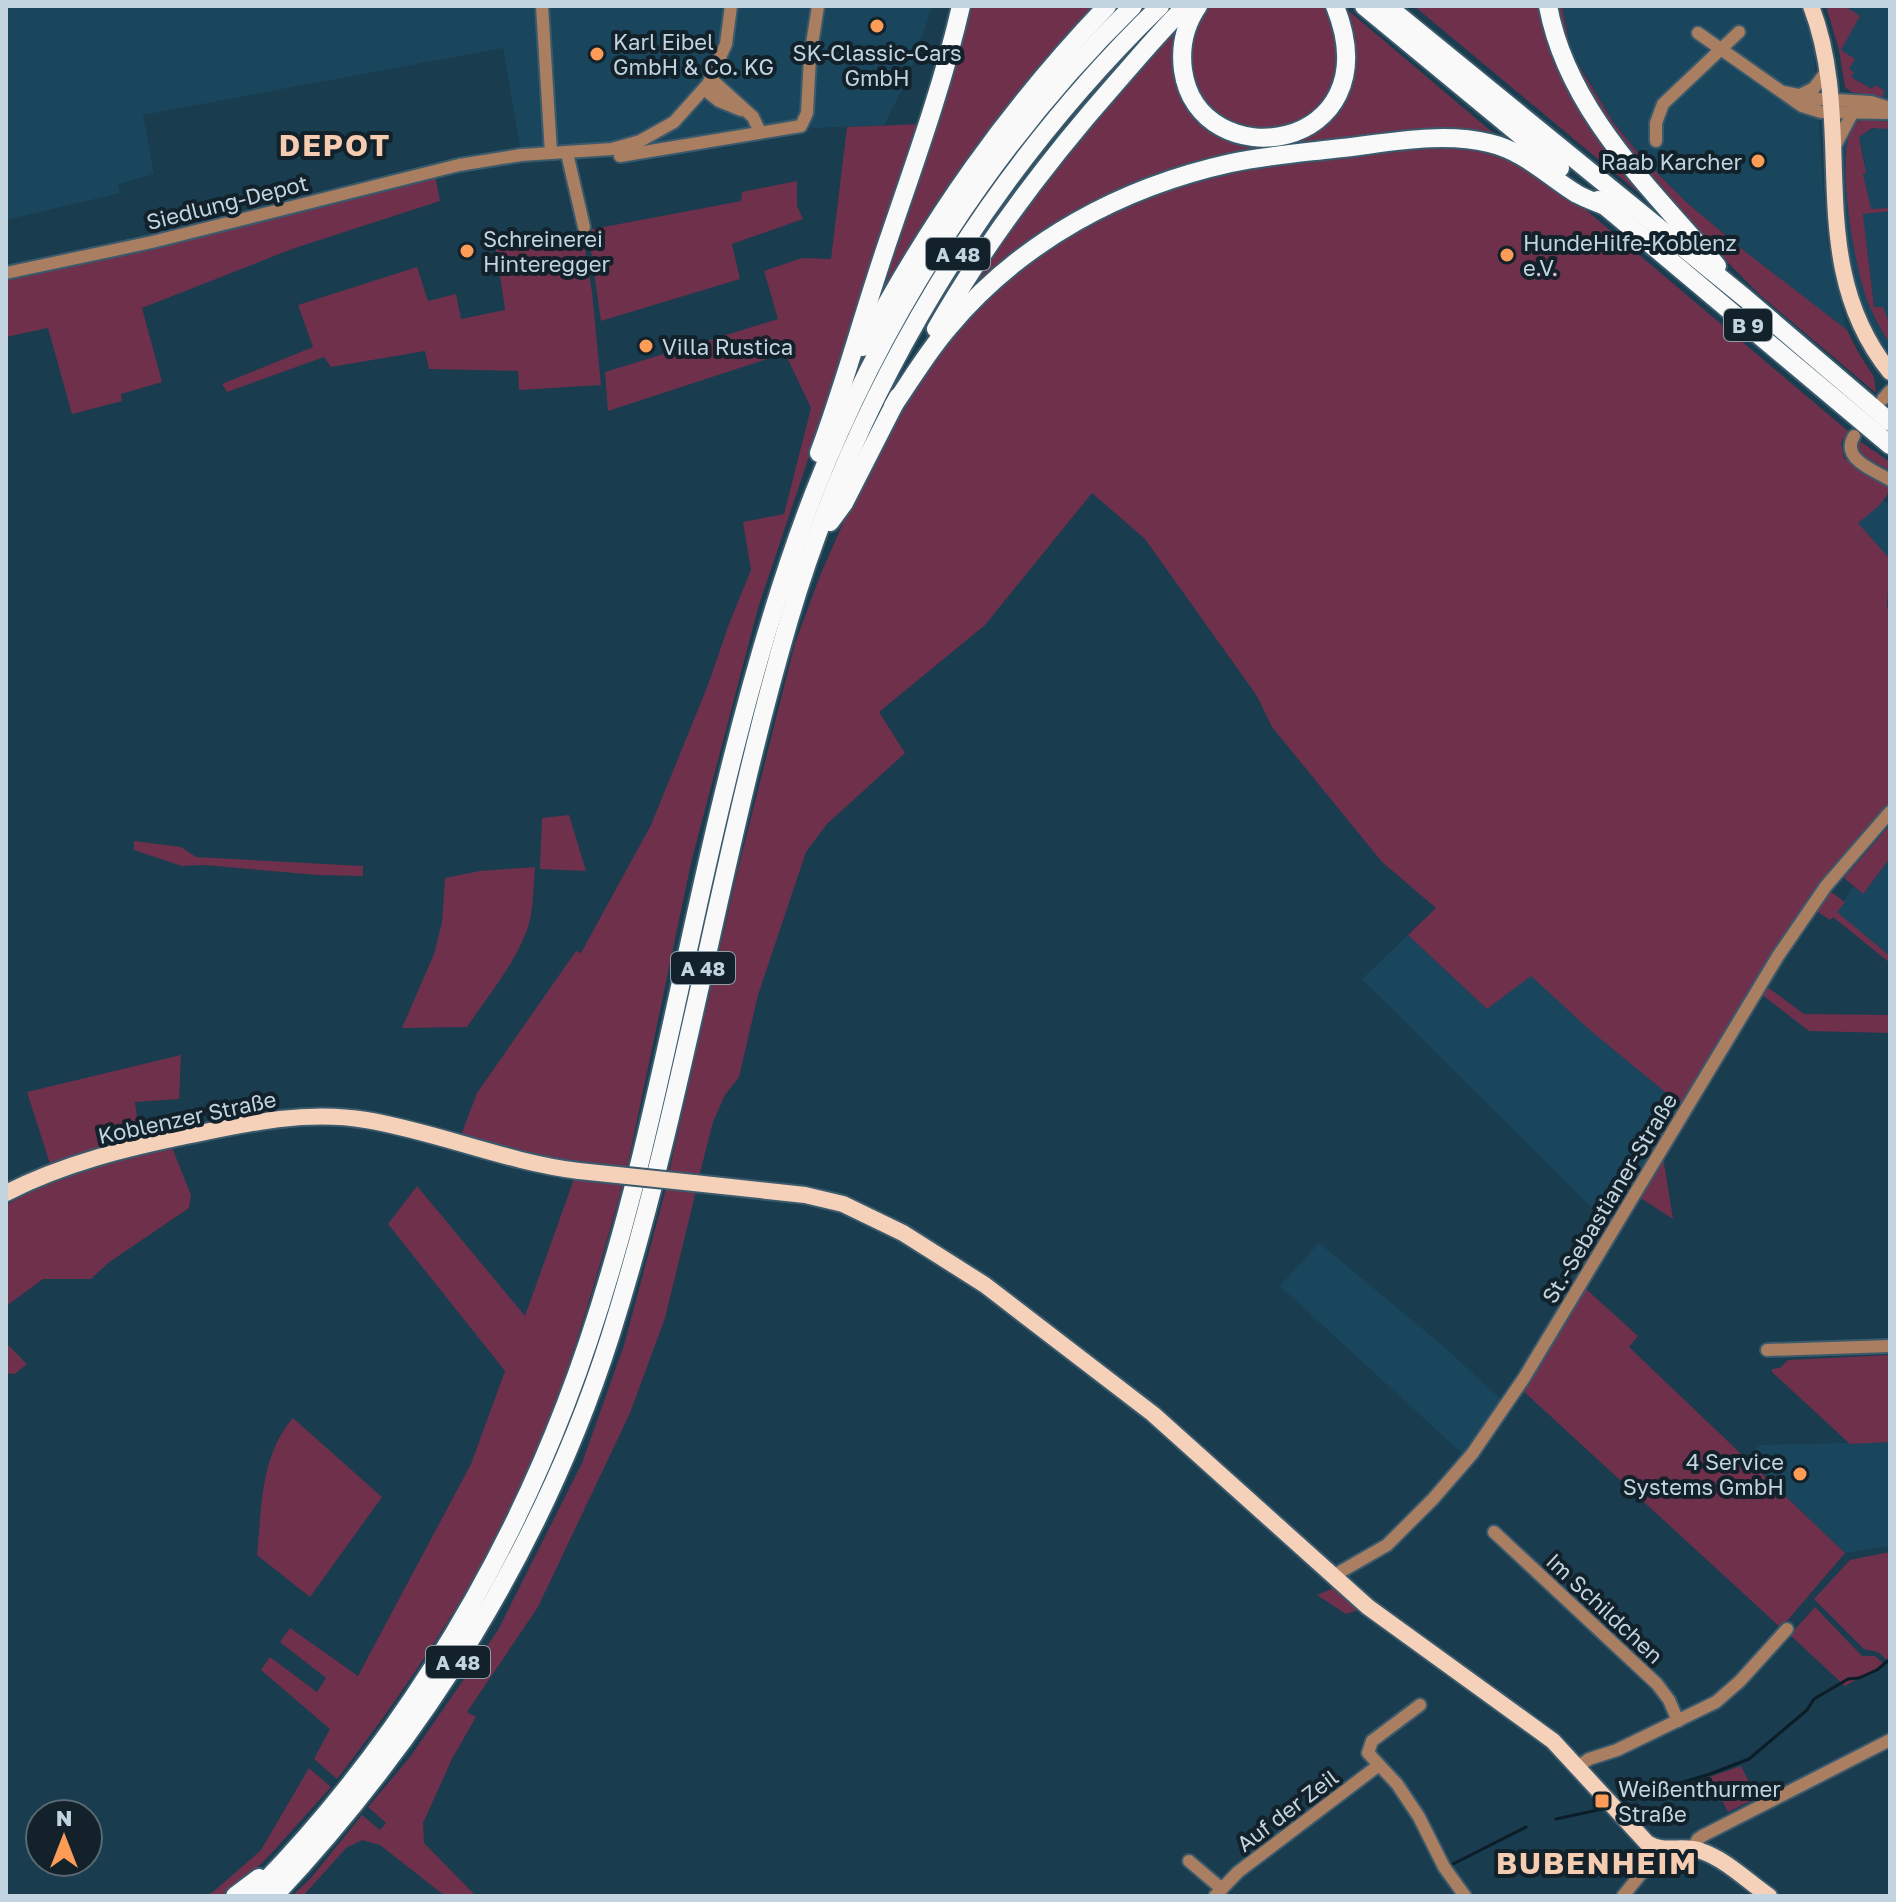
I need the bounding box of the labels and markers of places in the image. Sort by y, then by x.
marker: SK-Classic-Cars GmbH [868,17,886,35]
place label: Karl Eibel GmbH & Co. KG [613,28,774,80]
place label: SK-Classic-Cars GmbH [792,39,962,91]
marker: Karl Eibel GmbH & Co. KG [588,45,606,63]
place label: Raab Karcher [1601,148,1742,175]
marker: Raab Karcher [1749,152,1767,170]
place label: Schreinerei Hinteregger [483,225,610,277]
place label: HundeHilfe-Koblenz e.V. [1523,229,1737,281]
marker: Schreinerei Hinteregger [458,242,476,260]
marker: HundeHilfe-Koblenz e.V. [1498,246,1516,264]
place label: Villa Rustica [662,333,793,360]
marker: Villa Rustica [637,337,655,355]
place label: 4 Service Systems GmbH [1623,1448,1784,1500]
marker: 4 Service Systems GmbH [1791,1465,1809,1483]
place label: Weißenthurmer Straße [1618,1775,1781,1827]
marker: Weißenthurmer Straße [1593,1792,1611,1810]

